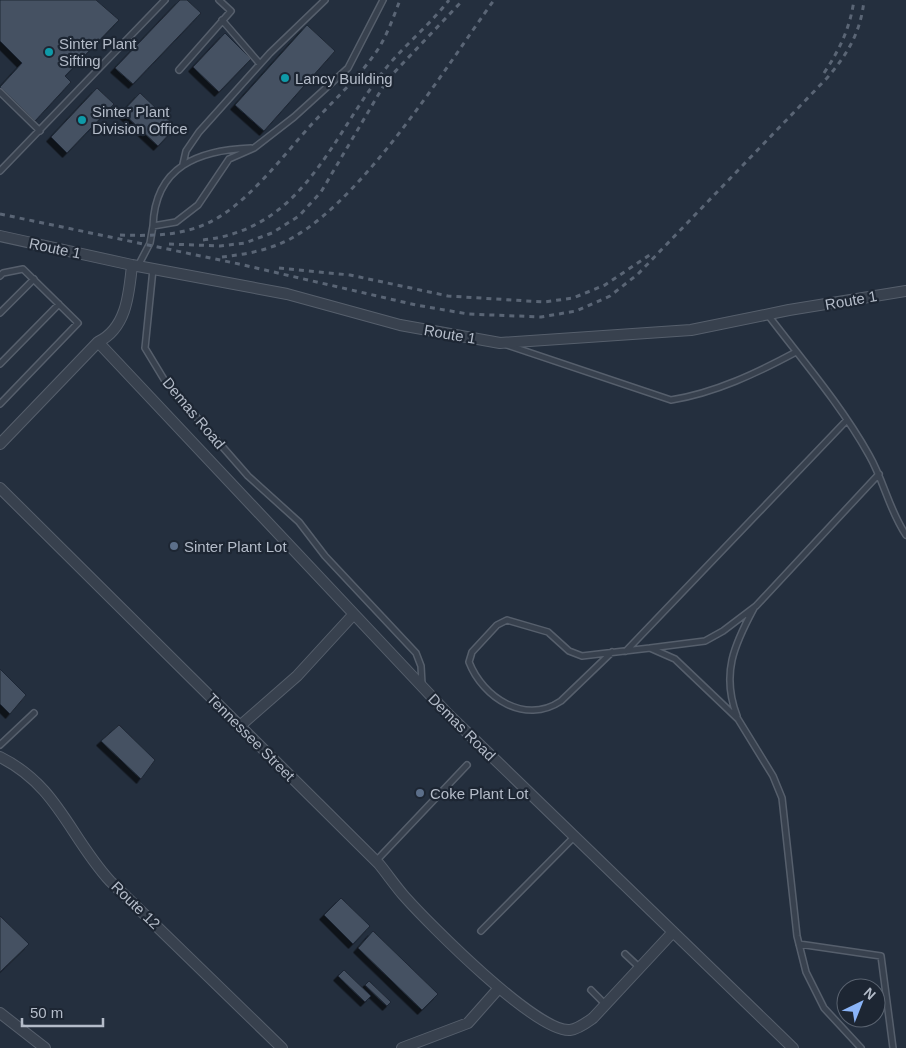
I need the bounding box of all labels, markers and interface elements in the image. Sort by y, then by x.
place label: Sinter Plant Sifting [59,35,137,69]
marker: Sinter Plant Sifting [43,46,55,58]
place label: Lancy Building [295,70,393,87]
marker: Lancy Building [279,72,291,84]
place label: Sinter Plant Division Office [92,103,188,137]
marker: Sinter Plant Division Office [76,114,88,126]
street label: Route 1 [28,234,82,262]
street label: Route 1 [824,287,878,313]
street label: Route 1 [423,321,477,347]
street label: Demas Road [159,374,229,452]
place label: Sinter Plant Lot [184,538,287,555]
marker: Sinter Plant Lot [168,540,180,552]
street label: Tennessee Street [204,690,299,785]
street label: Demas Road [425,690,499,764]
place label: Coke Plant Lot [430,785,529,802]
marker: Coke Plant Lot [414,787,426,799]
street label: Route 12 [108,878,164,932]
north arrow [836,978,886,1028]
text: N [861,984,879,1003]
scale bar [22,996,104,1028]
text: 50 m [30,1004,63,1021]

